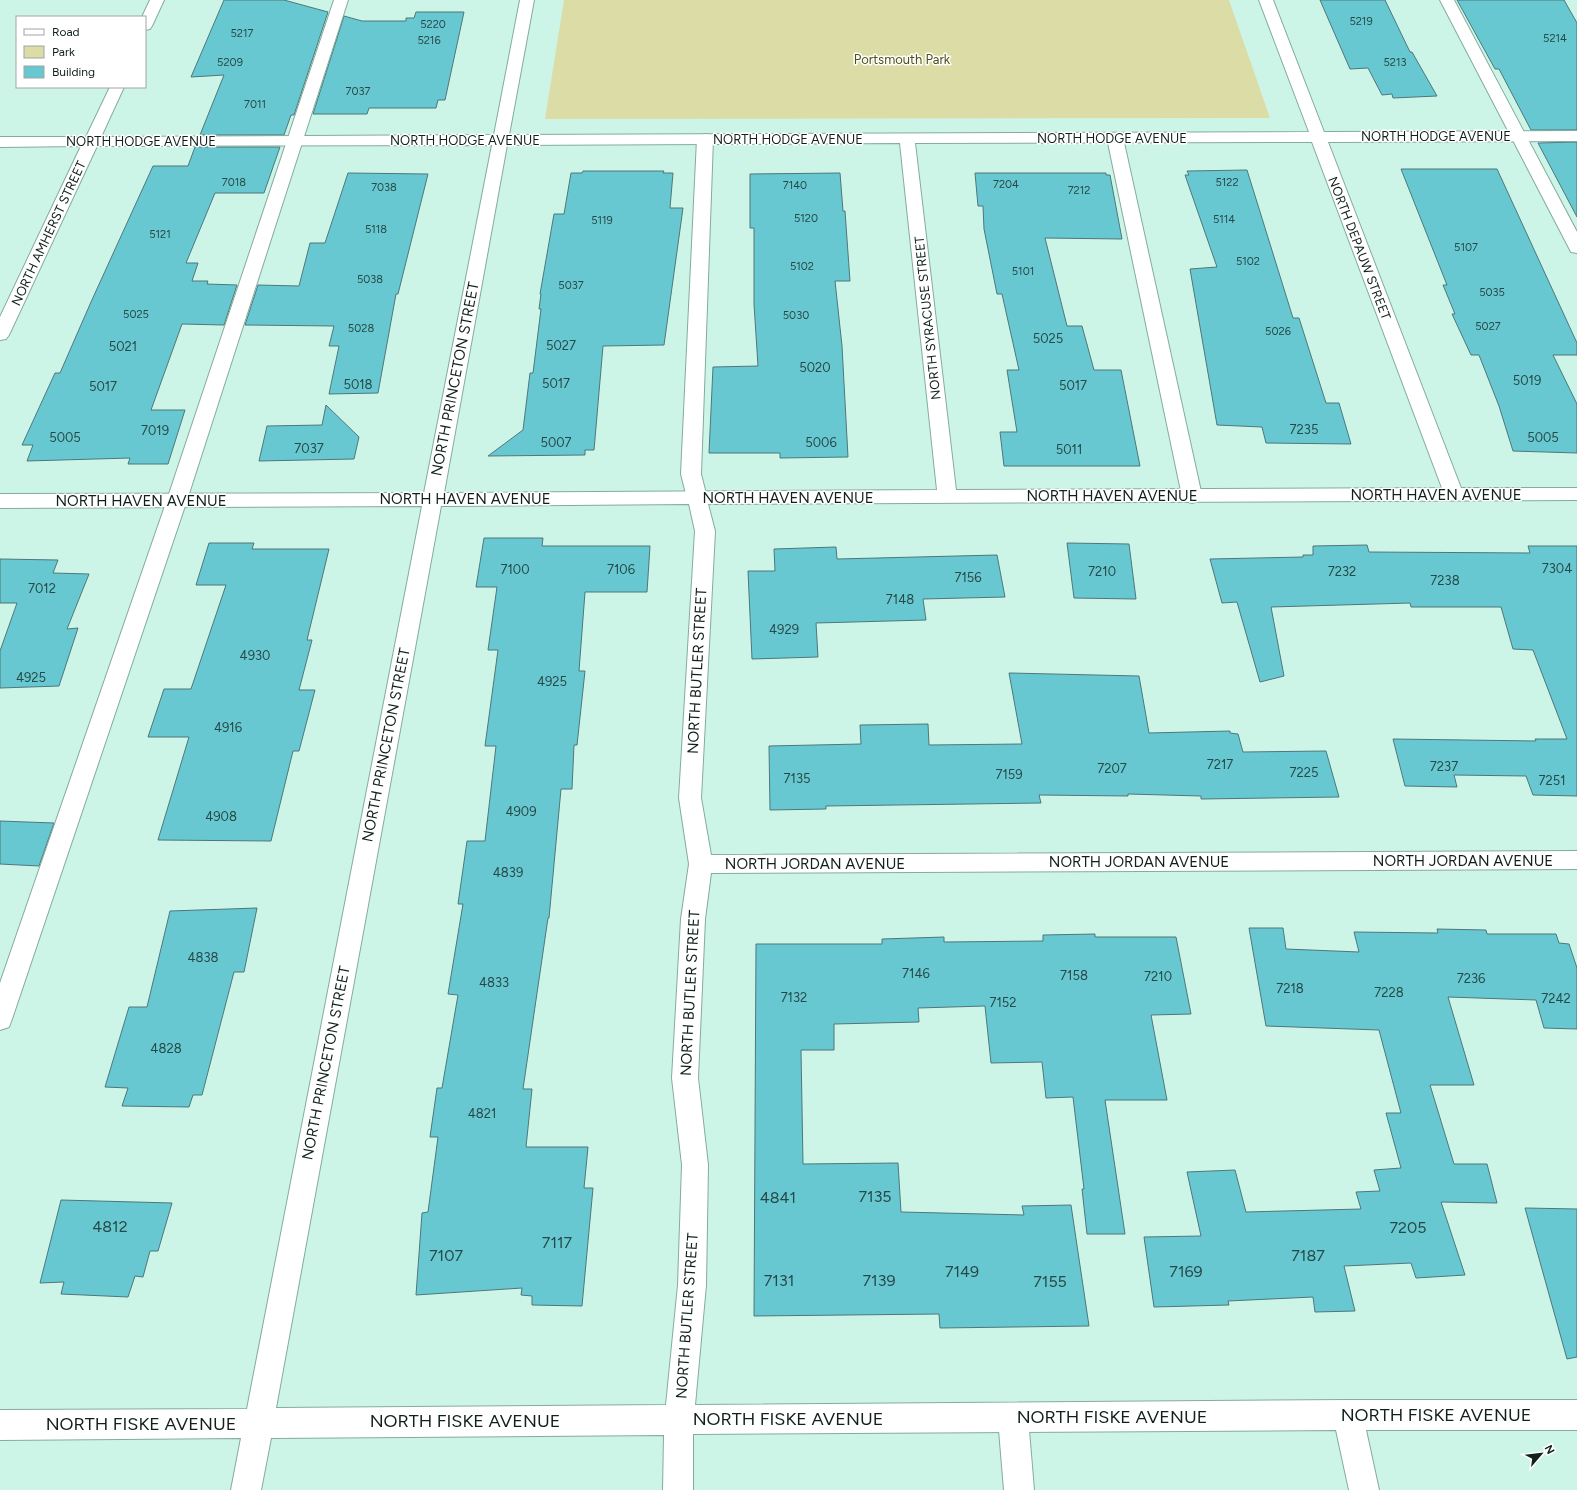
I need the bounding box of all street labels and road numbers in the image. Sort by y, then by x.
street label: NORTH HODGE AVENUE [1361,129,1511,144]
street label: NORTH HODGE AVENUE [1037,131,1187,146]
street label: NORTH HODGE AVENUE [713,132,863,147]
street label: NORTH HODGE AVENUE [390,133,540,148]
street label: NORTH HODGE AVENUE [66,134,216,149]
street label: NORTH AMHERST STREET [8,158,89,308]
street label: NORTH DEPAUW STREET [1325,175,1394,323]
street label: NORTH SYRACUSE STREET [911,235,944,400]
street label: NORTH PRINCETON STREET [427,280,483,478]
street label: NORTH HAVEN AVENUE [1350,486,1522,504]
street label: NORTH HAVEN AVENUE [1026,487,1198,505]
street label: NORTH HAVEN AVENUE [702,489,874,507]
street label: NORTH HAVEN AVENUE [379,490,551,508]
street label: NORTH HAVEN AVENUE [55,492,227,510]
street label: NORTH BUTLER STREET [684,587,710,755]
street label: NORTH PRINCETON STREET [358,646,414,844]
street label: NORTH JORDAN AVENUE [1373,852,1553,870]
street label: NORTH JORDAN AVENUE [1049,853,1229,871]
street label: NORTH JORDAN AVENUE [725,855,905,873]
street label: NORTH BUTLER STREET [677,909,703,1077]
street label: NORTH PRINCETON STREET [298,964,354,1162]
street label: NORTH BUTLER STREET [672,1232,702,1400]
street label: NORTH FISKE AVENUE [1341,1404,1531,1426]
street label: NORTH FISKE AVENUE [1017,1406,1207,1428]
street label: NORTH FISKE AVENUE [693,1408,883,1430]
street label: NORTH FISKE AVENUE [370,1410,560,1432]
street label: NORTH FISKE AVENUE [46,1413,236,1435]

